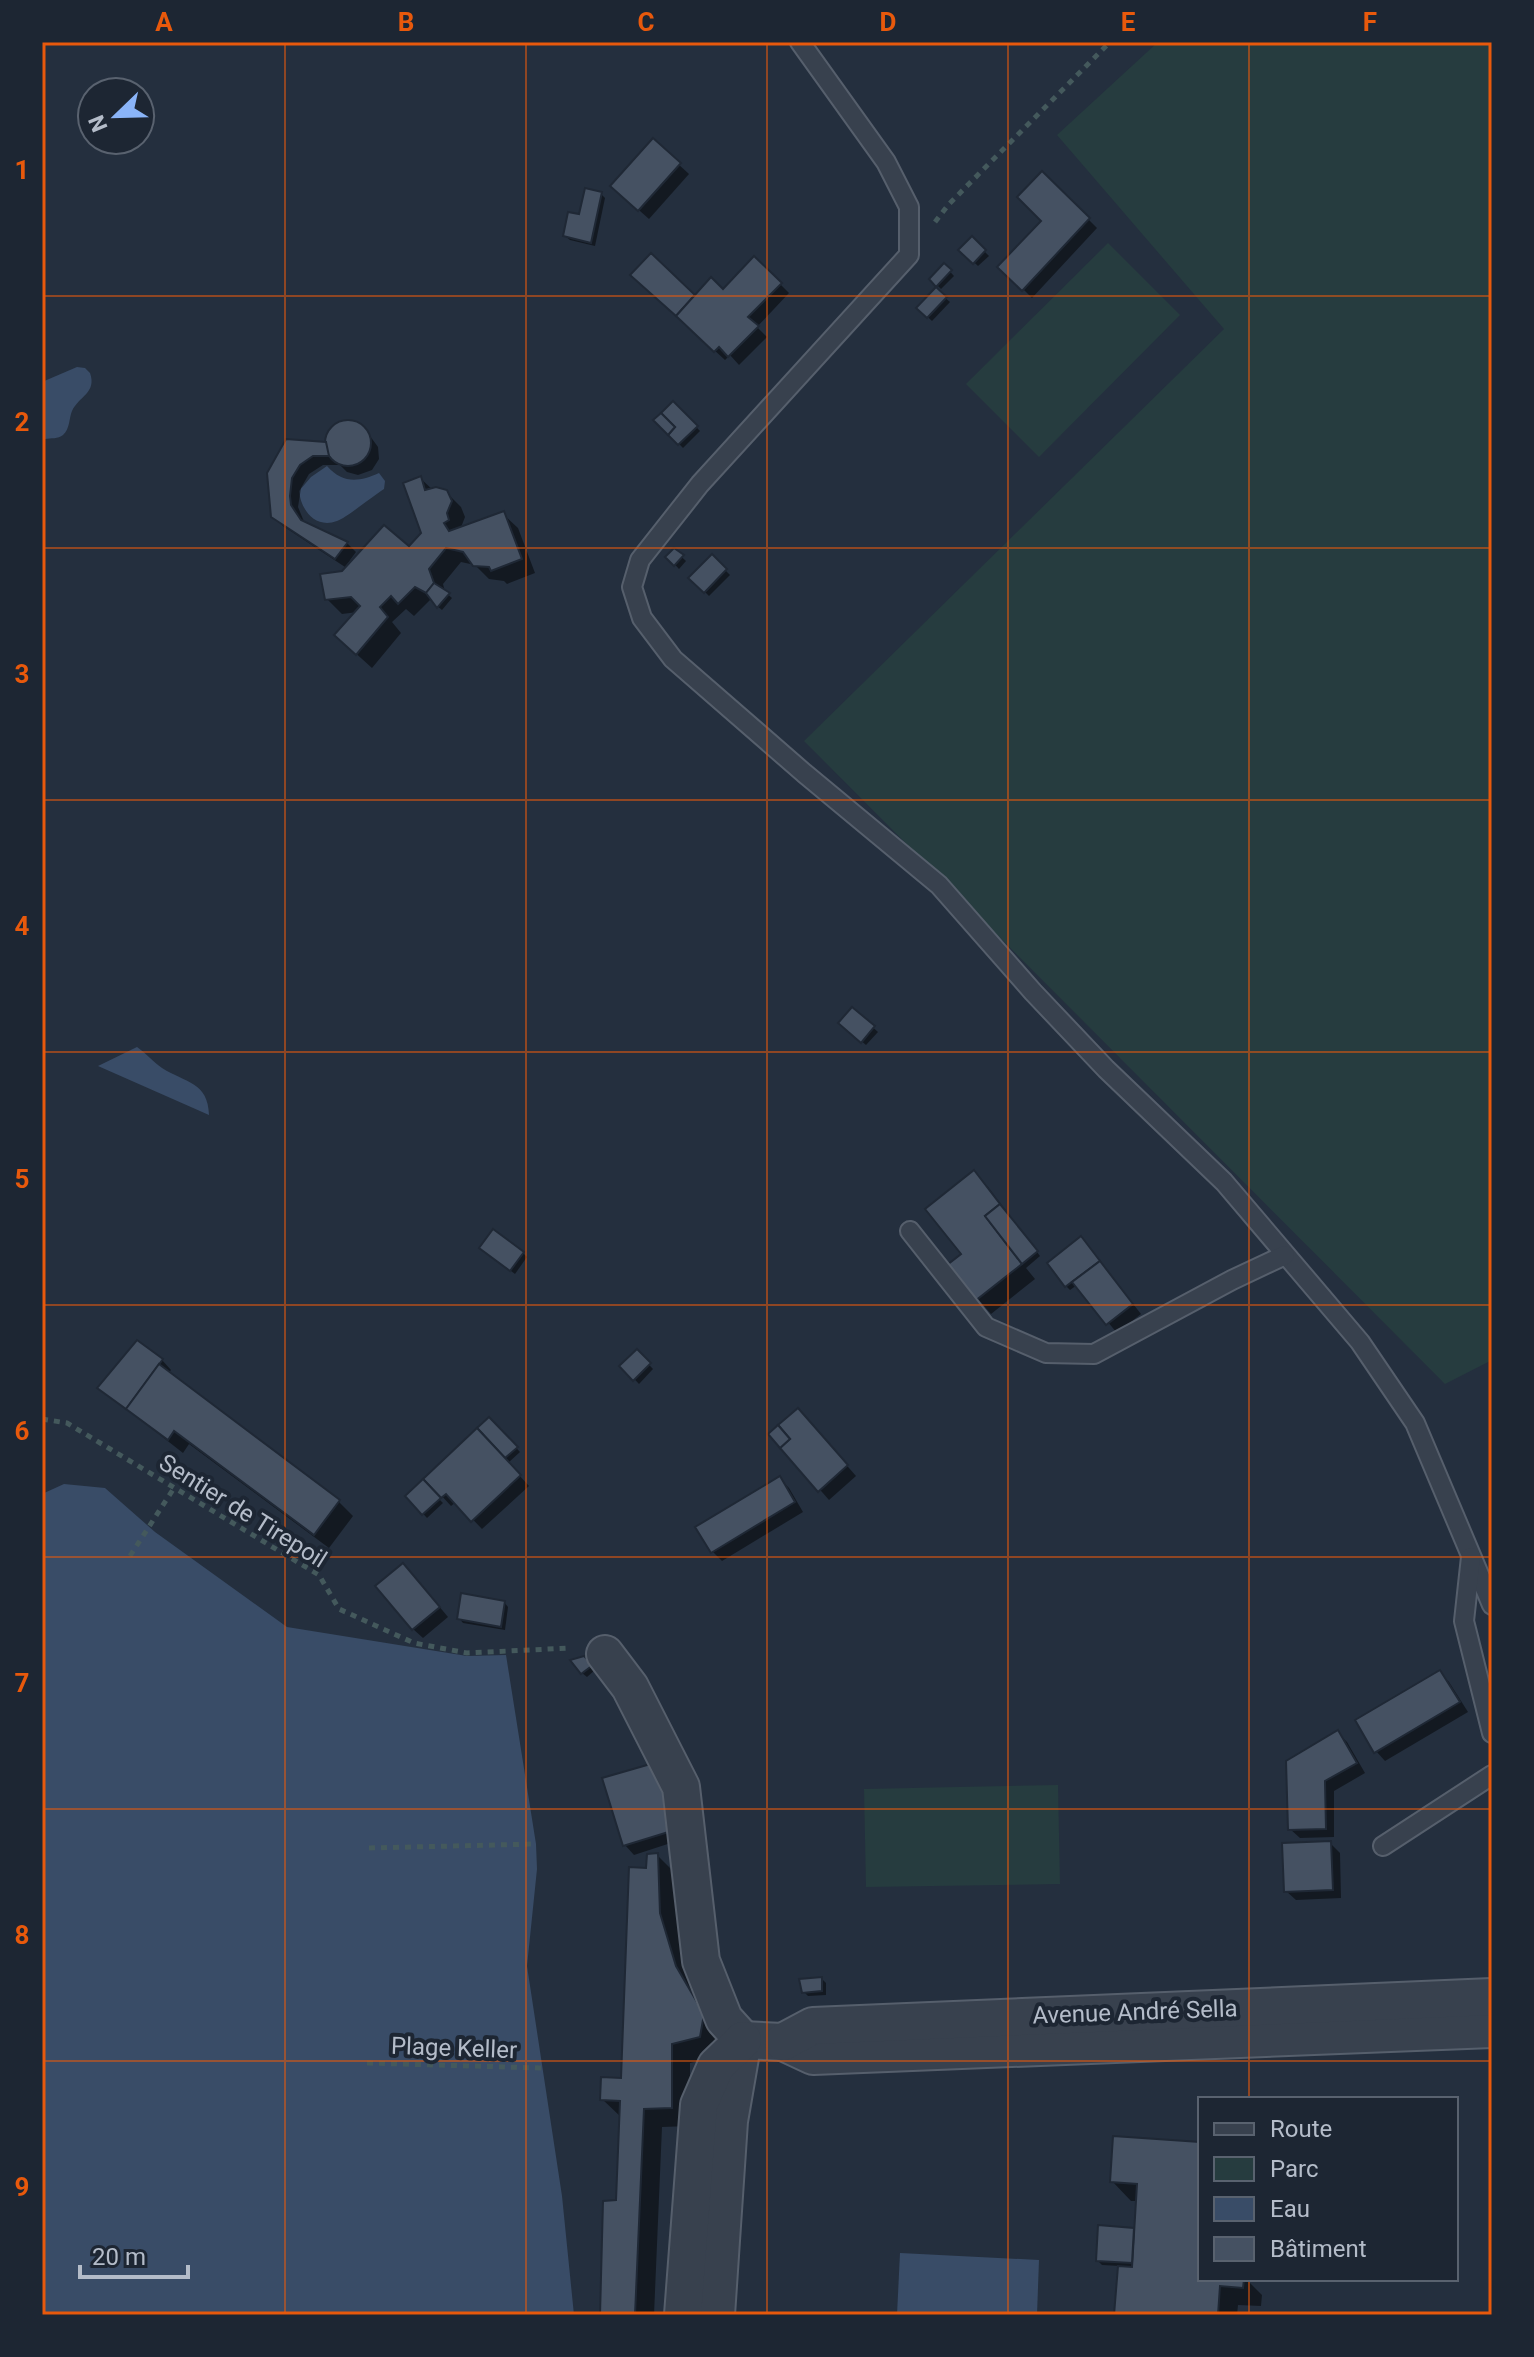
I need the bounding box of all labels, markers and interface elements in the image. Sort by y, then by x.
text: A [155,7,173,37]
text: B [398,7,414,37]
text: C [637,7,655,37]
text: D [880,7,896,37]
text: E [1121,7,1136,37]
text: F [1363,7,1377,37]
north arrow [76,76,156,156]
text: N [84,112,113,136]
text: 1 [15,155,29,185]
text: 2 [15,407,29,437]
text: 3 [15,659,29,689]
text: 4 [15,911,30,941]
text: 5 [15,1164,29,1194]
text: 6 [15,1416,30,1446]
street label: Sentier de Tirepoil [154,1448,332,1574]
text: 7 [15,1668,29,1698]
text: 8 [15,1920,29,1950]
street label: Avenue André Sella [1032,1994,1238,2030]
street label: Plage Keller [390,2032,518,2064]
legend [1198,2097,1458,2281]
text: Route [1270,2115,1332,2143]
text: Parc [1270,2155,1319,2183]
text: 9 [15,2172,29,2202]
text: Eau [1270,2195,1310,2223]
scale bar [80,2229,188,2279]
text: Bâtiment [1270,2235,1367,2263]
text: 20 m [92,2243,146,2271]

